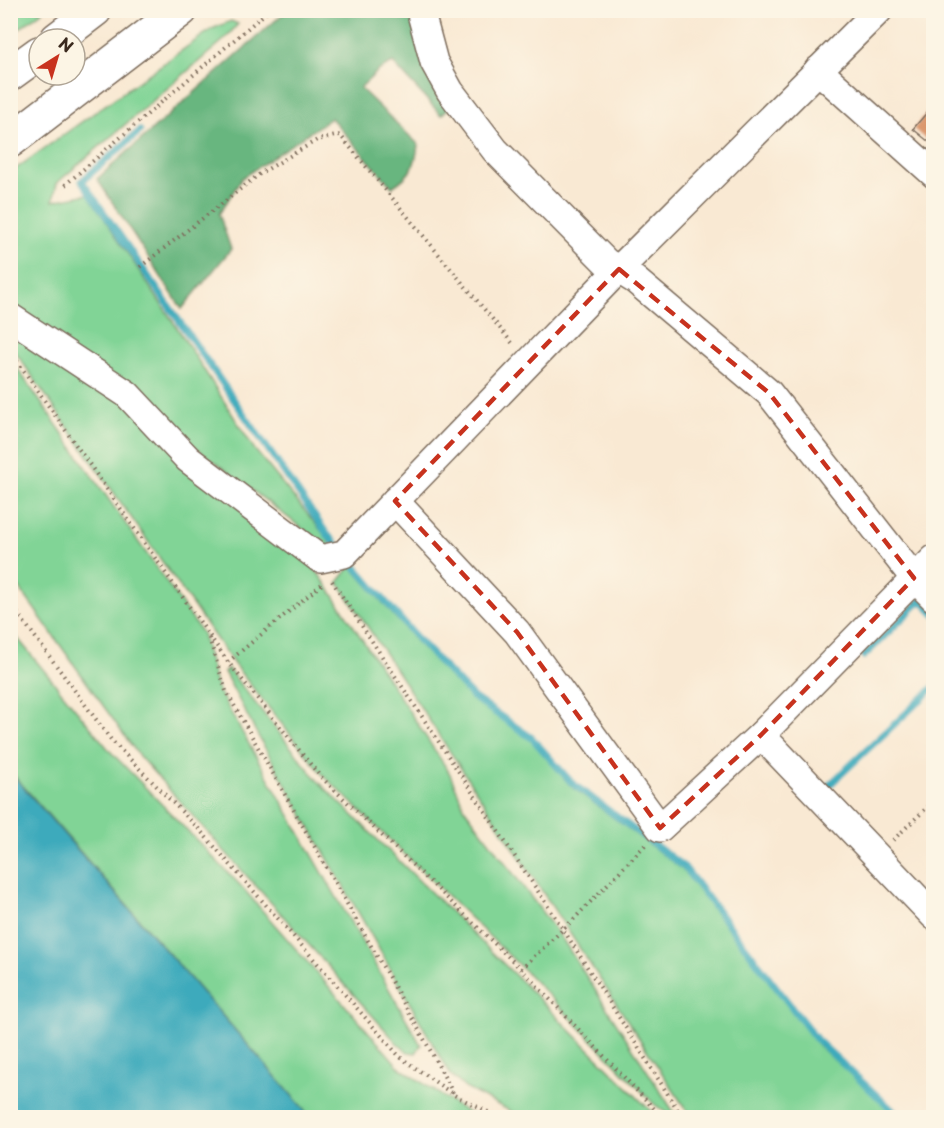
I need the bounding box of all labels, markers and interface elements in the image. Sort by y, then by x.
north arrow [27,27,87,87]
text: N [54,31,79,58]

